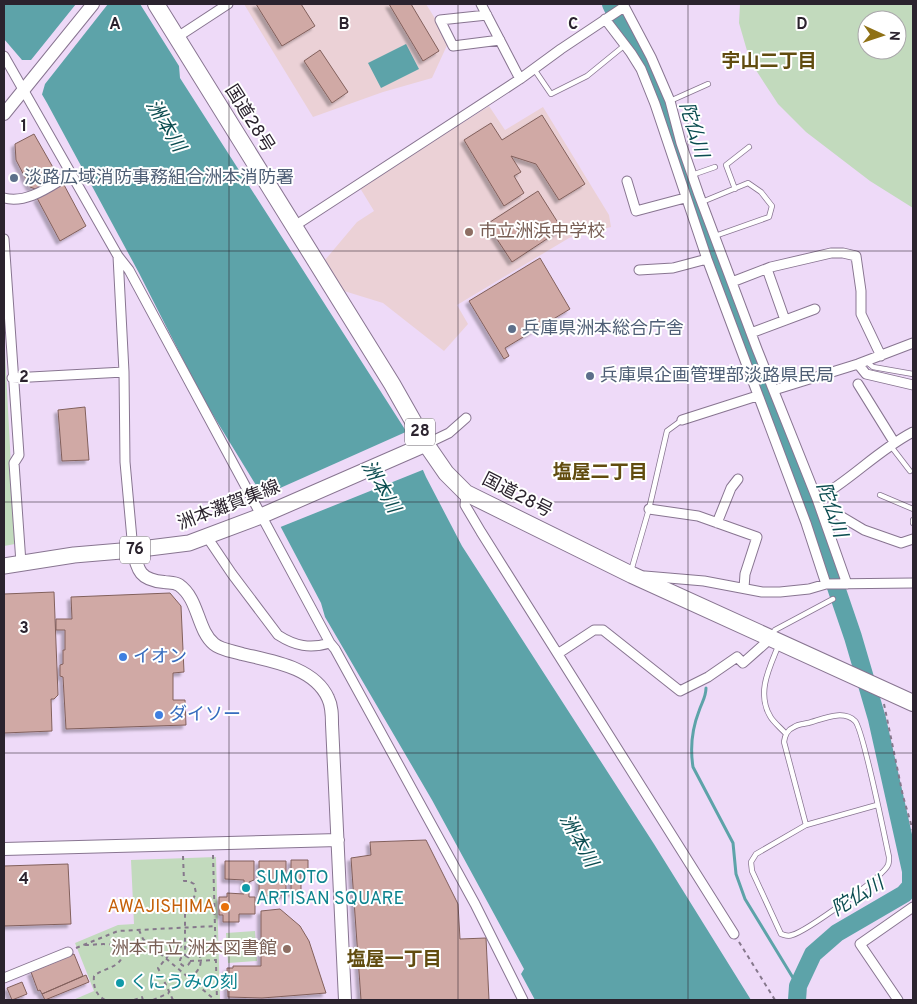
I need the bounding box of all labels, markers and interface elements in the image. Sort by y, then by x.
north arrow [857,10,907,60]
text: A [109,15,121,35]
text: B [338,15,350,35]
text: C [568,15,578,35]
text: D [796,15,808,35]
text: N [885,30,902,41]
district label: 宇山二丁目 [721,50,817,74]
street label: 国道28号 [219,81,279,157]
water label: 洲本川 [140,95,191,158]
water label: 陀仏川 [673,99,713,163]
text: 1 [21,117,27,137]
place label: 淡路広域消防事務組合洲本消防署 [24,167,294,190]
marker: 淡路広域消防事務組合洲本消防署 [8,172,20,184]
place label: 市立洲浜中学校 [479,221,605,244]
marker: 市立洲浜中学校 [463,226,475,238]
place label: 兵庫県洲本総合庁舎 [522,318,684,341]
marker: 兵庫県洲本総合庁舎 [506,323,518,335]
place label: 兵庫県企画管理部淡路県民局 [600,365,834,388]
text: 2 [19,368,29,388]
marker: 兵庫県企画管理部淡路県民局 [584,370,596,382]
road number: 28 [405,418,435,446]
water label: 洲本川 [355,456,406,519]
district label: 塩屋二丁目 [552,461,648,485]
street label: 国道28号 [478,468,556,524]
street label: 洲本灘賀集線 [174,476,284,536]
water label: 陀仏川 [810,479,852,543]
road number: 76 [120,536,150,564]
text: 3 [19,619,29,639]
place label: イオン [133,646,187,669]
marker: イオン [117,651,129,663]
place label: ダイソー [169,704,241,727]
marker: ダイソー [153,709,165,721]
water label: 洲本川 [554,810,603,873]
place label: SUMOTO ARTISAN SQUARE [256,867,404,911]
text: 4 [19,870,29,890]
water label: 陀仏川 [827,871,890,922]
marker: SUMOTO ARTISAN SQUARE [240,882,252,894]
place label: AWAJISHIMA [107,896,215,919]
marker: AWAJISHIMA [219,901,231,913]
place label: 洲本市立 洲本図書館 [111,938,277,961]
marker: 洲本市立 洲本図書館 [281,943,293,955]
district label: 塩屋一丁目 [346,948,442,972]
place label: くにうみの刻 [130,972,238,995]
marker: くにうみの刻 [114,977,126,989]

